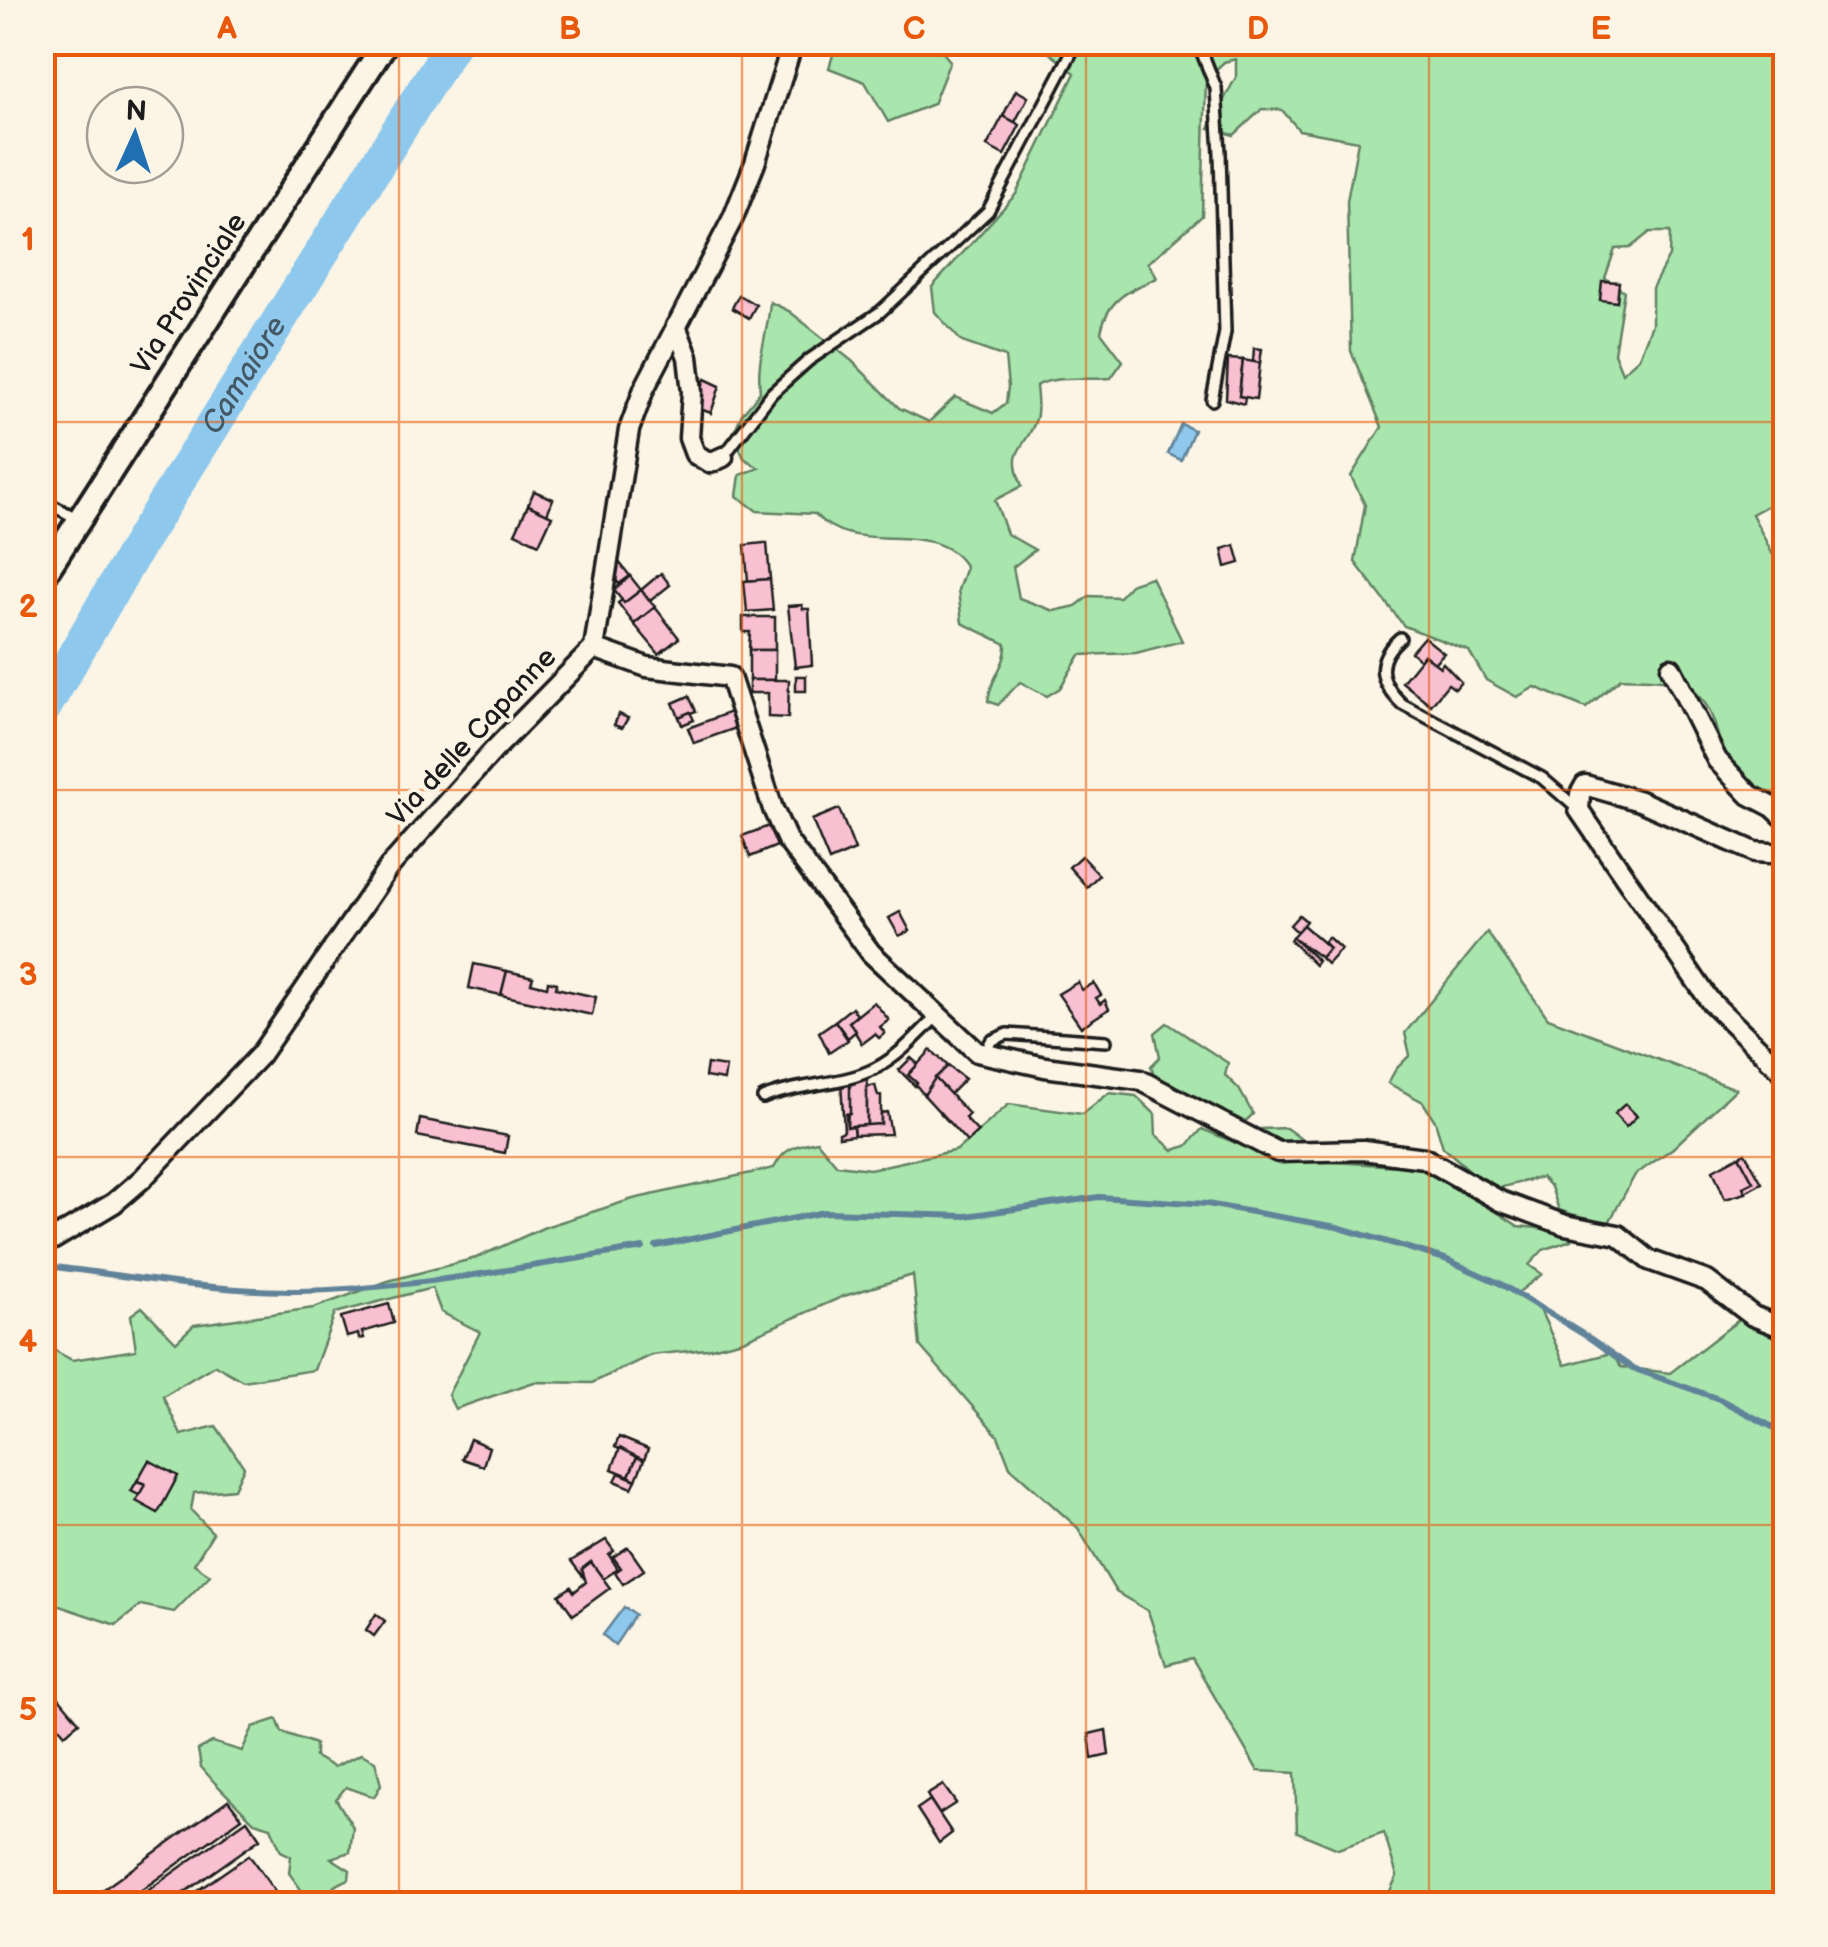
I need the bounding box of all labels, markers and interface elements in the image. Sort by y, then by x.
text: A [216,10,237,49]
text: B [559,10,581,49]
text: C [903,10,925,49]
text: D [1247,10,1269,49]
text: E [1591,10,1611,49]
north arrow [85,85,185,185]
text: N [125,95,148,129]
street label: Via Provinciale [125,207,253,381]
text: 1 [21,221,35,260]
water label: Camaiore [194,310,295,441]
text: 2 [18,588,38,627]
street label: Via delle Capanne [381,641,563,833]
text: 3 [19,956,37,995]
text: 4 [19,1323,38,1362]
text: 5 [19,1691,37,1730]

